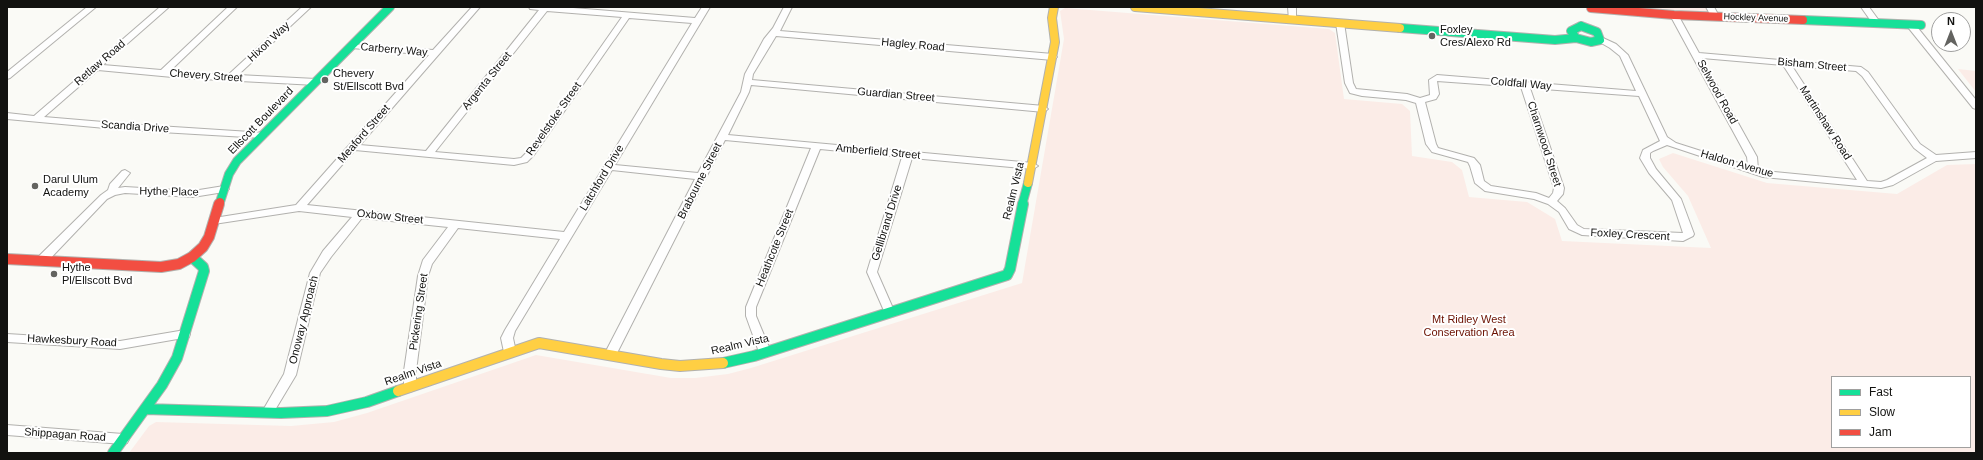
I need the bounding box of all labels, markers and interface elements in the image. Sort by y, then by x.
street label: Hockley Avenue [1723,11,1789,25]
north arrow [1931,12,1971,52]
text: N [1947,15,1955,27]
street label: Hixon Way [245,19,293,65]
place label: Foxley Cres/Alexo Rd [1440,23,1511,49]
marker: Foxley Cres/Alexo Rd [1427,31,1437,41]
street label: Hagley Road [881,36,945,54]
street label: Retlaw Road [72,37,128,89]
street label: Carberry Way [360,40,428,60]
street label: Argenta Street [460,49,514,113]
street label: Bisham Street [1777,55,1847,75]
street label: Selwood Road [1694,58,1740,126]
street label: Chevery Street [169,67,243,85]
place label: Chevery St/Ellscott Bvd [333,67,404,93]
marker: Chevery St/Ellscott Bvd [320,75,330,85]
street label: Coldfall Way [1490,75,1552,93]
street label: Revelstoke Street [524,80,584,158]
street label: Martinshaw Road [1796,84,1854,162]
street label: Ellscott Boulevard [226,85,296,157]
street label: Guardian Street [857,85,935,105]
street label: Charnwood Street [1524,100,1564,188]
street label: Meaford Street [335,102,393,166]
street label: Scandia Drive [100,118,170,136]
street label: Brabourne Street [675,141,725,221]
street label: Amberfield Street [835,142,921,162]
street label: Latchford Drive [577,143,627,213]
street label: Haldon Avenue [1699,147,1775,181]
street label: Realm Vista [1000,161,1028,221]
place label: Darul Ulum Academy [43,173,98,199]
marker: Darul Ulum Academy [30,181,40,191]
street label: Gellibrand Drive [869,183,905,263]
street label: Hythe Place [139,185,199,199]
street label: Oxbow Street [356,207,424,227]
street label: Heathcote Street [753,207,797,289]
street label: Foxley Crescent [1590,226,1670,244]
place label: Hythe Pl/Ellscott Bvd [62,261,132,287]
marker: Hythe Pl/Ellscott Bvd [49,269,59,279]
street label: Pickering Street [407,273,431,351]
street label: Onoway Approach [287,274,321,366]
park label: Mt Ridley West Conservation Area [1423,313,1515,339]
street label: Hawkesbury Road [27,332,117,350]
street label: Realm Vista [710,332,770,358]
street label: Realm Vista [383,357,443,389]
legend [1831,376,1971,448]
text: Fast [1869,385,1892,399]
text: Slow [1869,405,1895,419]
text: Jam [1869,425,1892,439]
street label: Shippagan Road [24,426,106,444]

